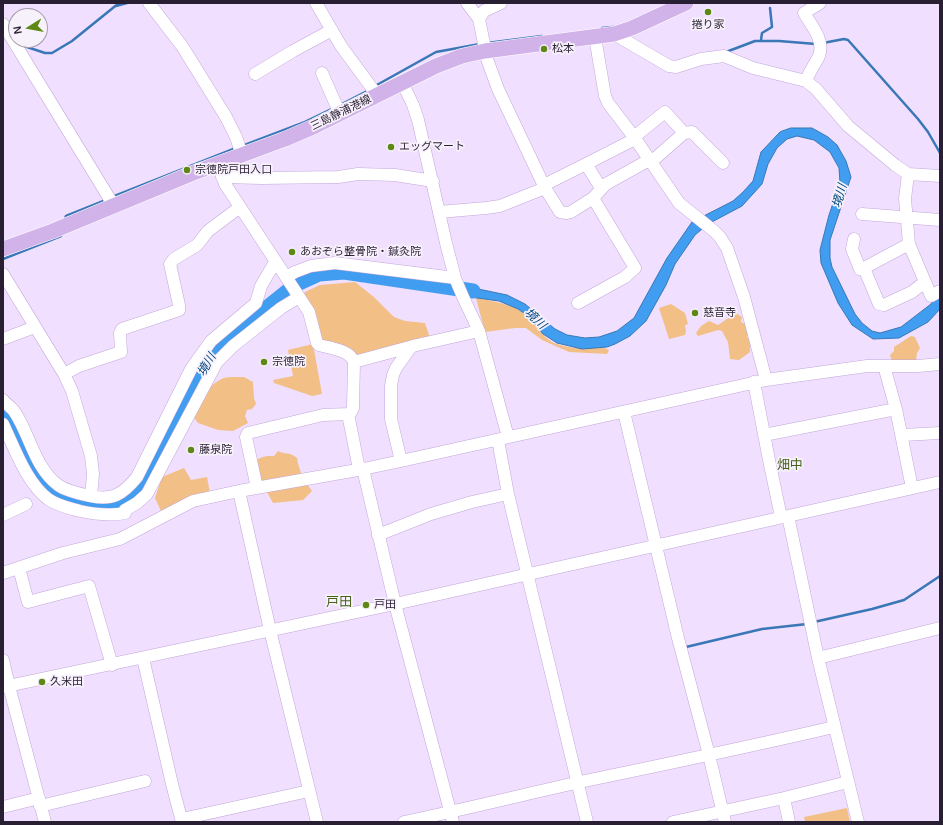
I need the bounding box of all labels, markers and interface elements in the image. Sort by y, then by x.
marker: 捲り家 [703,7,713,17]
north arrow [8,8,48,48]
place label: 捲り家 [692,18,724,32]
text: N [11,25,24,35]
place label: 松本 [552,42,574,56]
marker: 松本 [539,44,549,54]
street label: 三島静浦港線 [308,93,374,133]
place label: エッグマート [399,140,465,154]
marker: エッグマート [386,142,396,152]
place label: 宗徳院戸田入口 [195,163,272,177]
marker: 宗徳院戸田入口 [182,165,192,175]
water label: 境川 [830,182,850,210]
place label: あおぞら整骨院・鍼灸院 [300,245,421,259]
marker: あおぞら整骨院・鍼灸院 [287,247,297,257]
water label: 境川 [521,306,549,332]
place label: 慈音寺 [703,306,736,320]
marker: 慈音寺 [690,308,700,318]
water label: 境川 [195,351,219,379]
place label: 宗徳院 [272,355,305,369]
marker: 宗徳院 [259,357,269,367]
place label: 藤泉院 [199,443,232,457]
marker: 藤泉院 [186,445,196,455]
district label: 畑中 [777,457,803,473]
district label: 戸田 [326,594,352,610]
place label: 戸田 [374,598,396,612]
marker: 戸田 [361,600,371,610]
place label: 久米田 [50,675,83,689]
marker: 久米田 [37,677,47,687]

